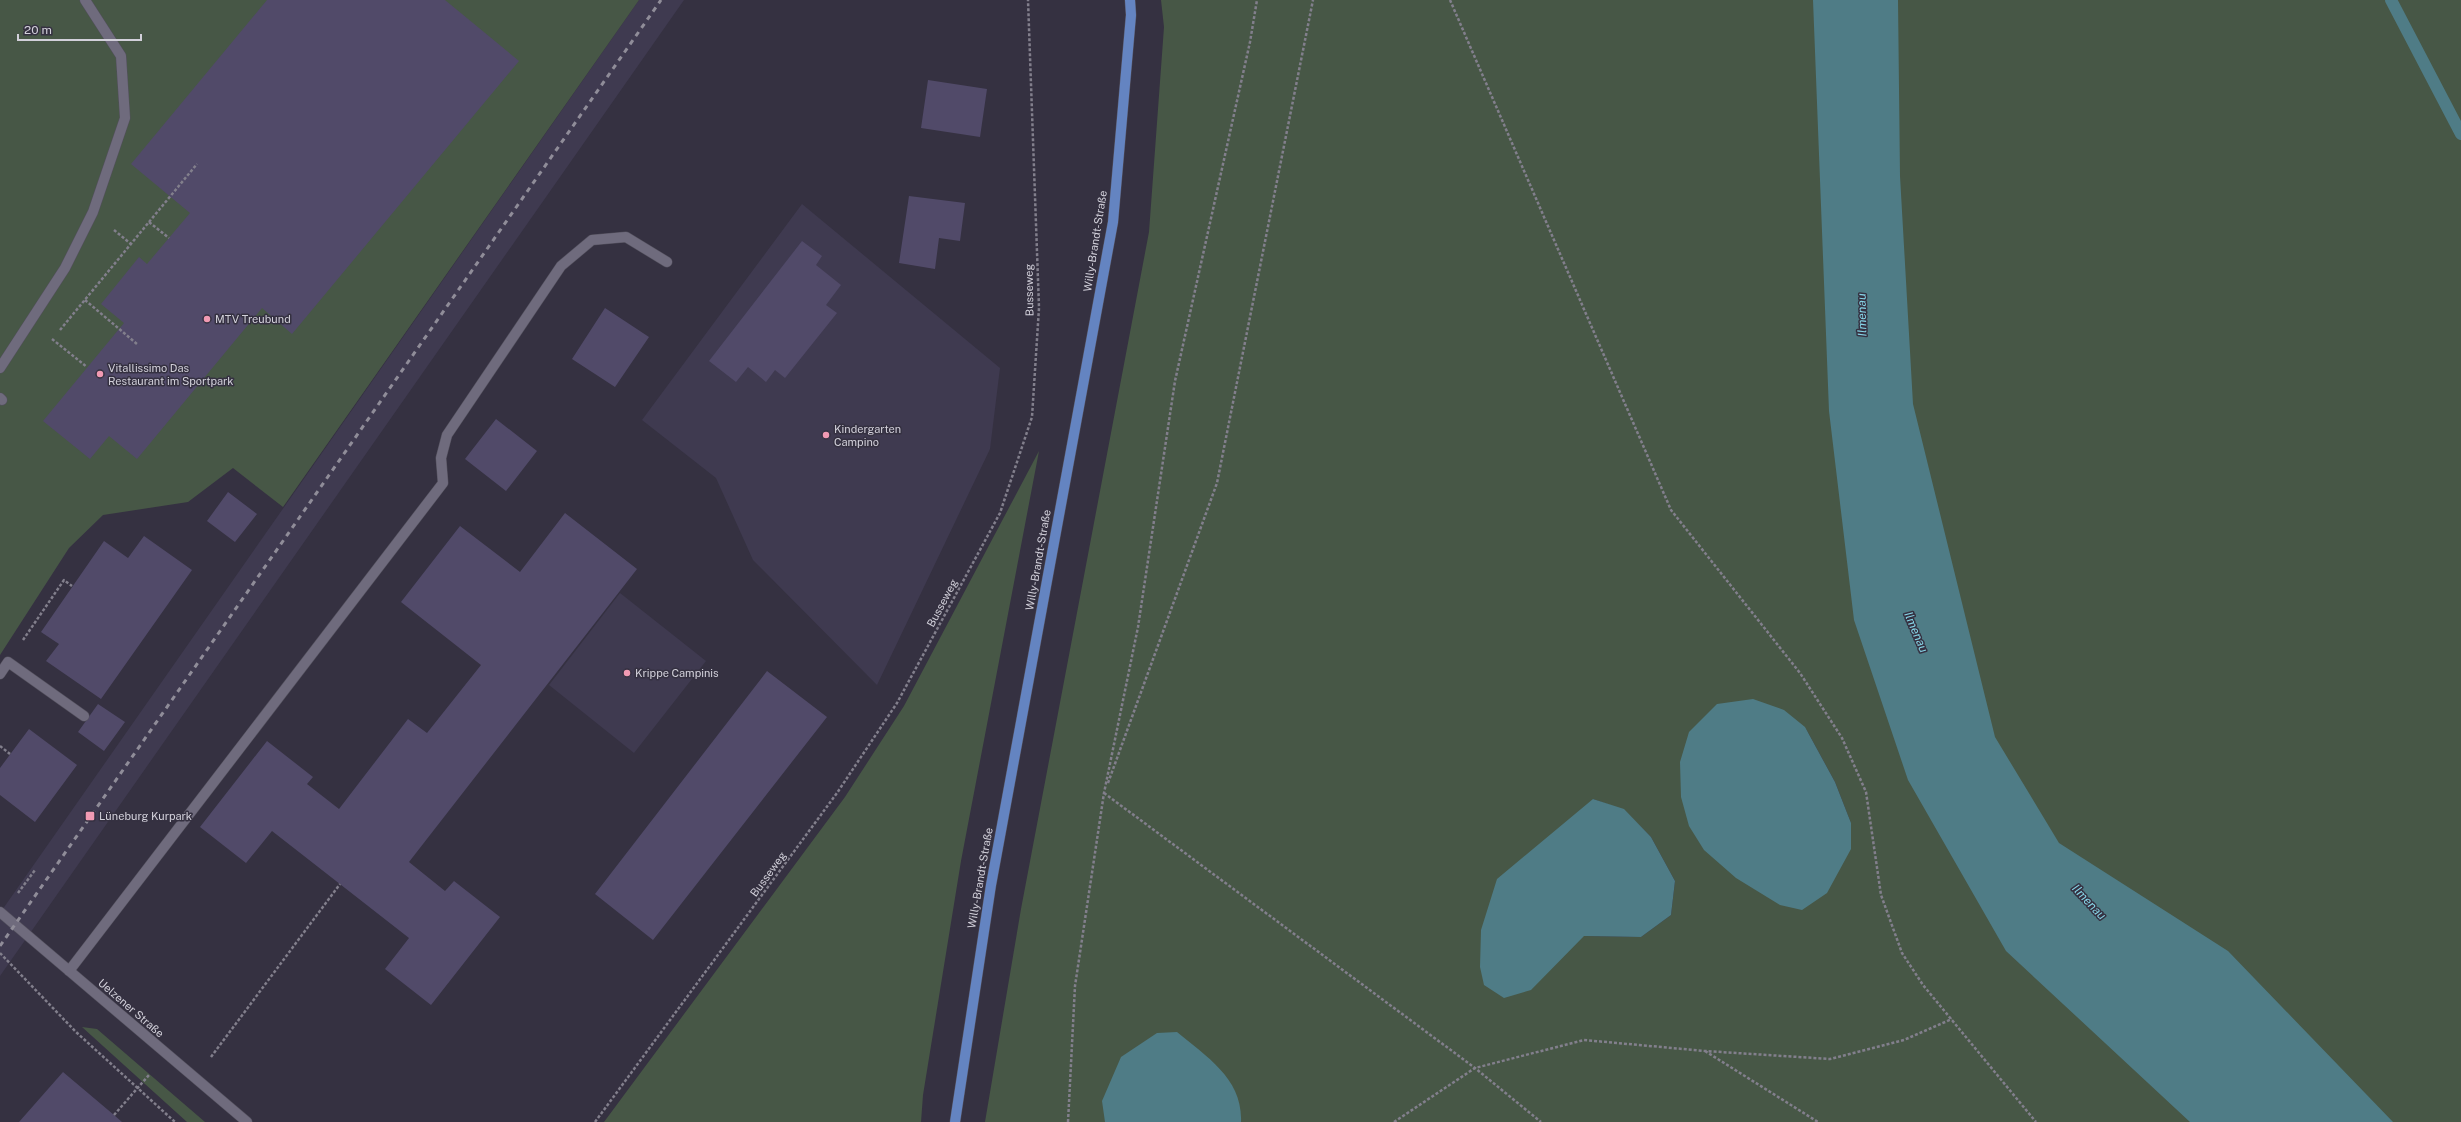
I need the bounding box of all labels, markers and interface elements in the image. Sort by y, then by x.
scale bar [18,16,141,42]
text: 20 m [24,23,52,37]
street label: Willy-Brandt-Straße [1081,190,1109,292]
street label: Busseweg [1023,263,1035,316]
water label: Ilmenau [1855,293,1869,337]
place label: MTV Treubund [215,313,291,325]
marker: MTV Treubund [202,314,212,324]
place label: Vitallissimo Das Restaurant im Sportpark [108,362,234,387]
marker: Vitallissimo Das Restaurant im Sportpark [95,369,105,379]
place label: Kindergarten Campino [834,423,901,448]
marker: Kindergarten Campino [821,430,831,440]
street label: Willy-Brandt-Straße [1023,509,1053,611]
street label: Busseweg [924,577,960,629]
water label: Ilmenau [1901,609,1931,655]
place label: Krippe Campinis [635,667,719,679]
marker: Krippe Campinis [622,668,632,678]
marker: Lüneburg Kurpark [84,810,96,822]
place label: Lüneburg Kurpark [99,810,192,822]
street label: Willy-Brandt-Straße [965,827,995,929]
street label: Busseweg [748,849,788,899]
water label: Ilmenau [2069,881,2109,923]
street label: Uelzener Straße [96,976,166,1040]

